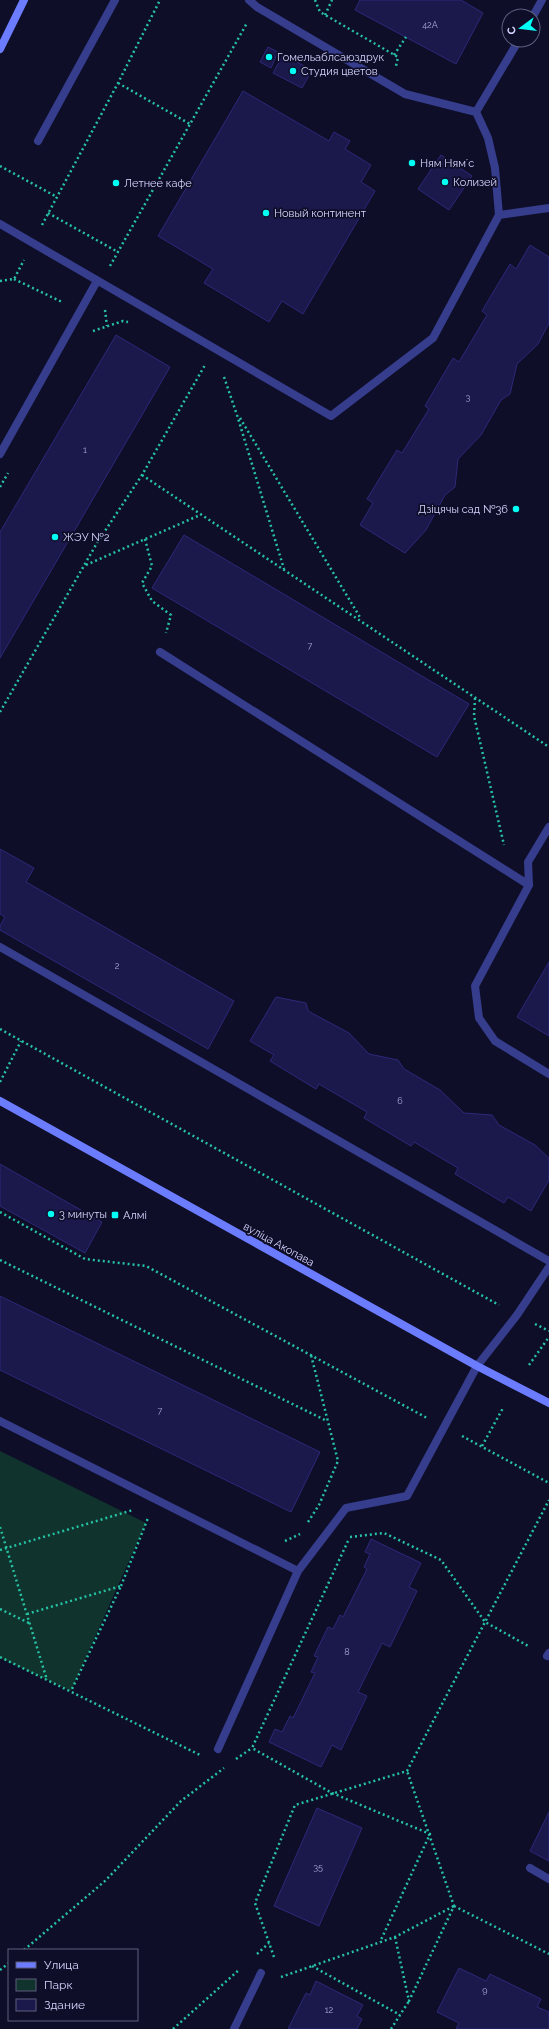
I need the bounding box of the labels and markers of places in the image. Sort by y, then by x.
place label: Гомельаблсаюздрук [277,51,385,64]
marker: Гомельаблсаюздрук [264,52,274,62]
place label: Студия цветов [301,65,378,78]
marker: Студия цветов [288,66,298,76]
place label: Ням Нямʼс [420,157,474,170]
marker: Ням Нямʼс [407,158,417,168]
place label: Колизей [453,176,497,189]
place label: Летнее кафе [124,177,192,190]
marker: Колизей [440,177,450,187]
marker: Летнее кафе [111,178,121,188]
place label: Новый континент [274,207,367,220]
marker: Новый континент [261,208,271,218]
place label: Дзіцячы сад №36 [418,503,508,516]
marker: Дзіцячы сад №36 [511,504,521,514]
place label: ЖЭУ №2 [63,531,110,544]
marker: ЖЭУ №2 [50,532,60,542]
place label: 3 минуты [59,1208,107,1221]
marker: 3 минуты [46,1209,56,1219]
place label: Алмі [123,1209,147,1222]
marker: Алмі [110,1210,120,1220]

